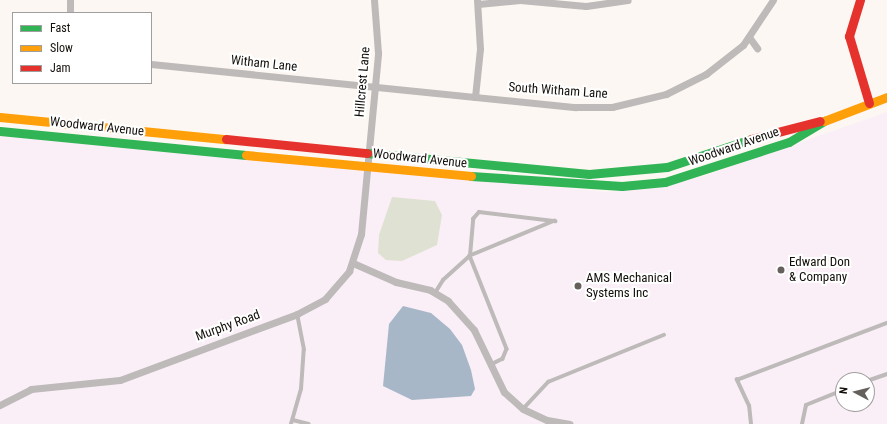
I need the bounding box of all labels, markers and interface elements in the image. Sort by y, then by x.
legend [12,12,152,84]
text: Fast [50,21,70,35]
text: Slow [50,41,73,55]
street label: Hillcrest Lane [352,46,374,118]
street label: Witham Lane [230,53,298,75]
text: Jam [50,61,71,75]
street label: South Witham Lane [508,80,608,102]
street label: Woodward Avenue [49,114,145,140]
street label: Woodward Avenue [687,124,781,170]
street label: Woodward Avenue [372,146,468,172]
place label: Edward Don & Company [789,255,850,286]
marker: Edward Don & Company [776,265,786,275]
place label: AMS Mechanical Systems Inc [586,271,672,302]
marker: AMS Mechanical Systems Inc [573,281,583,291]
street label: Murphy Road [194,307,262,345]
north arrow [835,372,875,412]
text: N [837,386,850,395]

